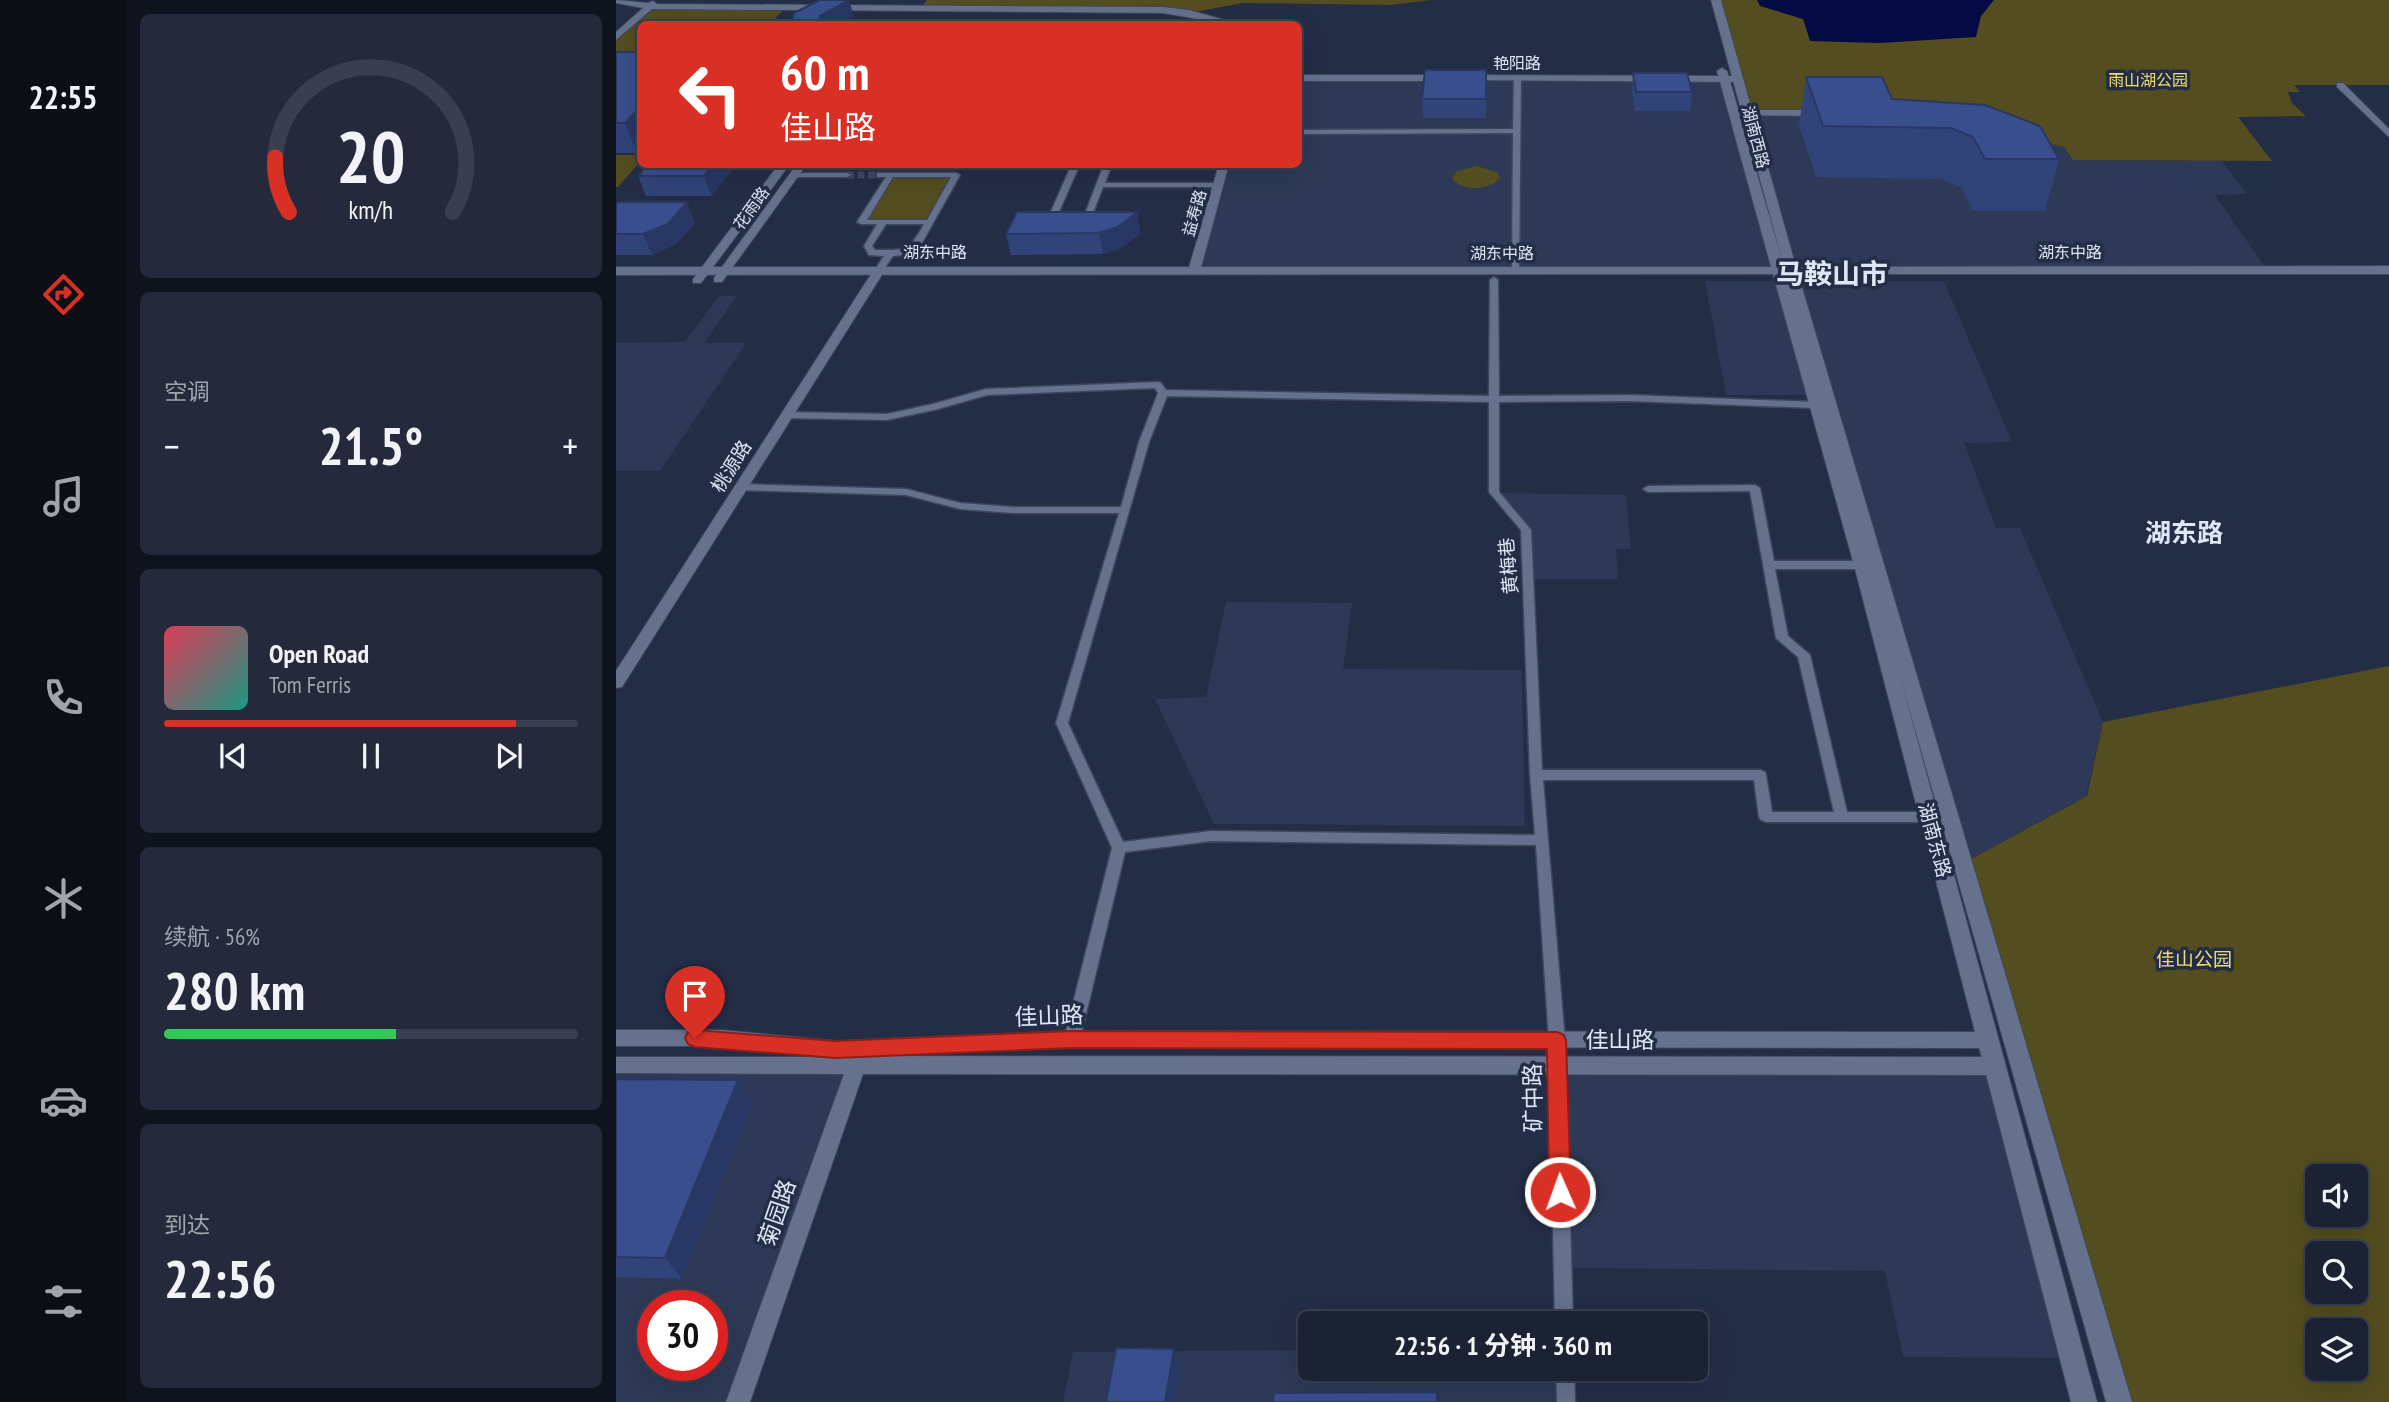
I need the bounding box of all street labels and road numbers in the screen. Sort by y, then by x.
street label: 艳阳路 [1493,53,1541,73]
street label: 湖南西路 [1738,103,1774,171]
street label: 花雨路 [729,183,773,233]
street label: 益寿路 [1178,187,1210,239]
street label: 湖东中路 [903,242,967,262]
street label: 湖东中路 [2038,242,2102,262]
street label: 湖东中路 [1470,243,1534,263]
street label: 桃源路 [706,435,756,497]
street label: 黄梅巷 [1494,537,1522,595]
street label: 湖南东路 [1914,800,1956,880]
street label: 佳山路 [1014,1000,1084,1031]
street label: 佳山路 [1586,1025,1655,1054]
street label: 矿中路 [1517,1063,1548,1133]
street label: 菊园路 [752,1175,801,1250]

